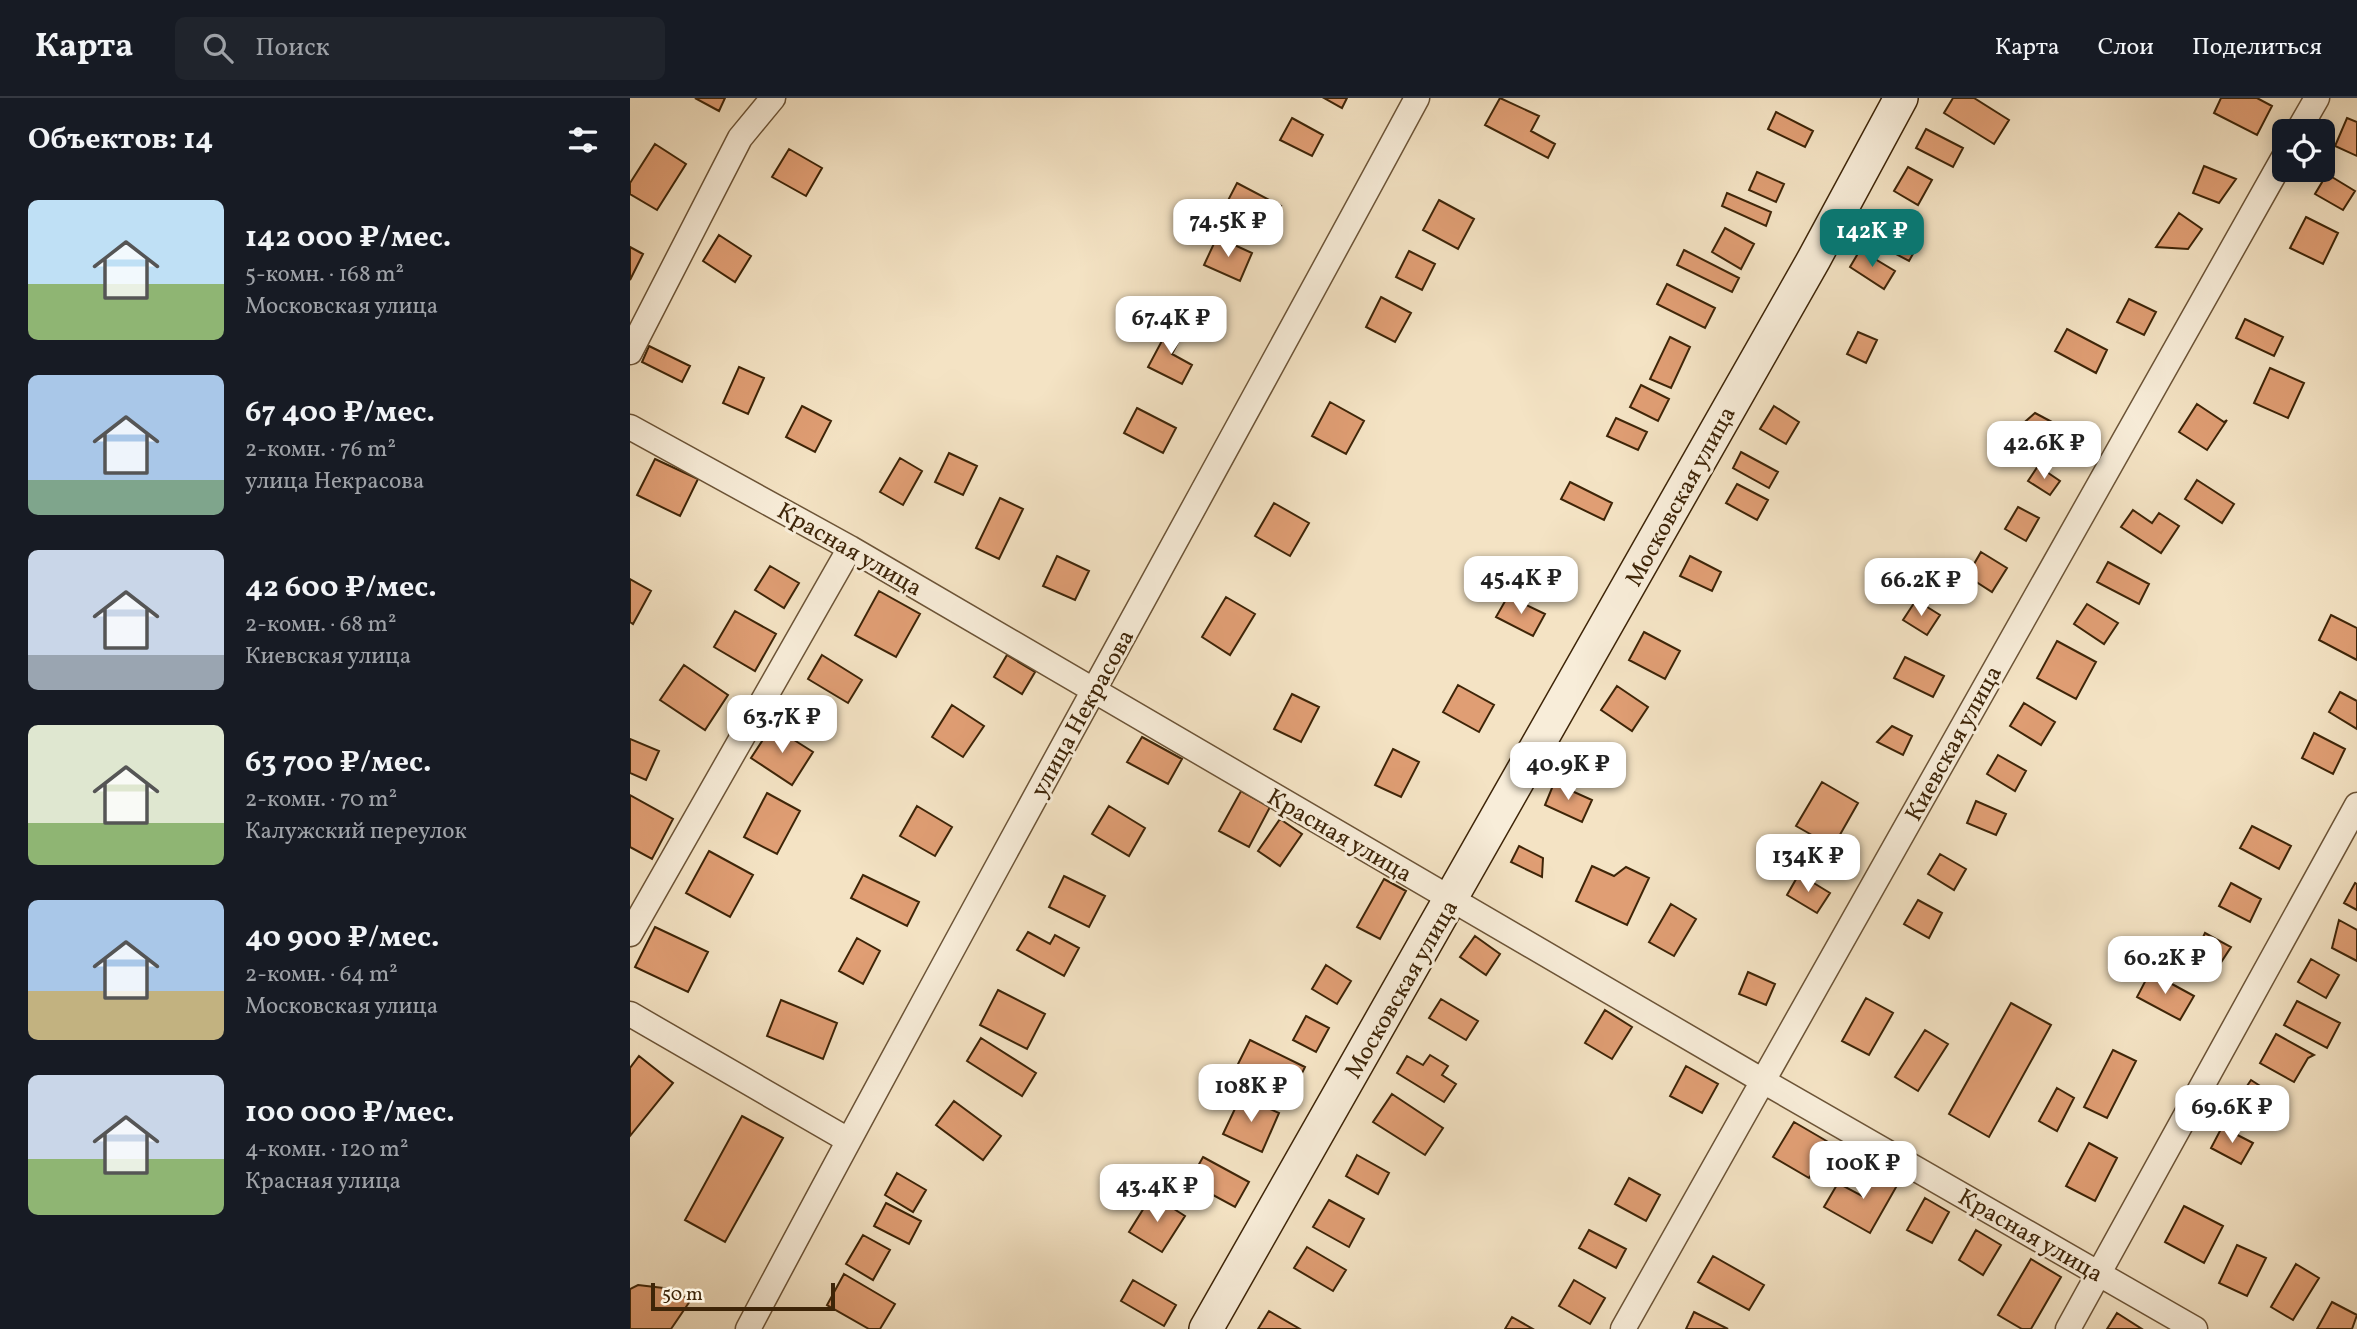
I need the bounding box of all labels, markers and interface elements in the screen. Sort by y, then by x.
search box [175,17,665,80]
text: Карта [35,25,133,71]
icon: search [199,29,237,67]
text: Поиск [255,30,330,66]
text: Карта [1995,31,2060,65]
text: Слои [2098,31,2154,65]
text: Поделиться [2192,31,2322,65]
text: Объектов: 14 [28,119,213,161]
map controls [2272,119,2335,182]
button: locate [2272,119,2335,182]
icon: filters [564,121,602,159]
pin: 74.5K ₽ [1163,200,1293,259]
text: 74.5K ₽ [1189,206,1267,238]
pin: 142K ₽ [1815,209,1929,269]
text: 142K ₽ [1836,216,1908,248]
text: 142 000 ₽/мес. [245,217,451,259]
icon: home [84,228,168,312]
text: 5-комн. · 168 m² [245,259,404,291]
text: Московская улица [245,291,438,323]
pin: 67.4K ₽ [1106,296,1236,356]
text: 67.4K ₽ [1132,303,1210,335]
text: 67 400 ₽/мес. [245,392,435,434]
street label: Московская улица [1618,401,1745,593]
icon: home [84,403,168,487]
pin: 42.6K ₽ [1979,422,2109,481]
text: 42.6K ₽ [2003,428,2085,460]
text: 2-комн. · 76 m² [245,434,396,466]
text: улица Некрасова [245,466,424,498]
street label: Красная улица [770,495,928,606]
pin: 45.4K ₽ [1456,556,1586,616]
pin: 66.2K ₽ [1856,559,1986,618]
text: 45.4K ₽ [1480,563,1562,595]
text: 66.2K ₽ [1881,565,1961,597]
text: 42 600 ₽/мес. [245,567,437,609]
icon: home [84,578,168,662]
text: 2-комн. · 68 m² [245,609,396,641]
street label: улица Некрасова [1024,624,1144,804]
text: Киевская улица [245,641,411,673]
street label: Киевская улица [1898,660,2012,828]
pin: 63.7K ₽ [717,696,847,755]
text: 63.7K ₽ [743,702,821,734]
text: 63 700 ₽/мес. [245,742,432,784]
pin: 40.9K ₽ [1503,742,1633,802]
text: 40.9K ₽ [1526,749,1610,781]
icon: home [84,753,168,837]
street label: Красная улица [1260,781,1418,892]
text: 2-комн. · 70 m² [245,784,397,816]
text: Калужский переулок [245,816,467,848]
pin: 134K ₽ [1751,834,1865,894]
text: 134K ₽ [1772,841,1844,873]
street label: Московская улица [1338,894,1468,1086]
text: 40 900 ₽/мес. [245,917,440,959]
icon: home [84,928,168,1012]
pin: 60.2K ₽ [2100,936,2230,996]
text: 60.2K ₽ [2124,943,2206,975]
text: 2-комн. · 64 m² [245,959,398,991]
text: Московская улица [245,991,438,1023]
pin: 108K ₽ [1194,1065,1308,1124]
text: 108K ₽ [1215,1071,1287,1103]
pin: 69.6K ₽ [2167,1086,2297,1145]
text: 100 000 ₽/мес. [245,1092,455,1134]
text: 69.6K ₽ [2191,1092,2273,1124]
icon: home [84,1103,168,1187]
text: 4-комн. · 120 m² [245,1134,408,1166]
pin: 100K ₽ [1806,1142,1920,1201]
text: 100K ₽ [1826,1148,1900,1180]
pin: 43.4K ₽ [1092,1164,1222,1224]
text: Красная улица [245,1166,401,1198]
text: 43.4K ₽ [1116,1171,1198,1203]
street label: Красная улица [1951,1181,2109,1292]
scale bar [651,1280,835,1312]
text: 50 m [662,1282,703,1308]

